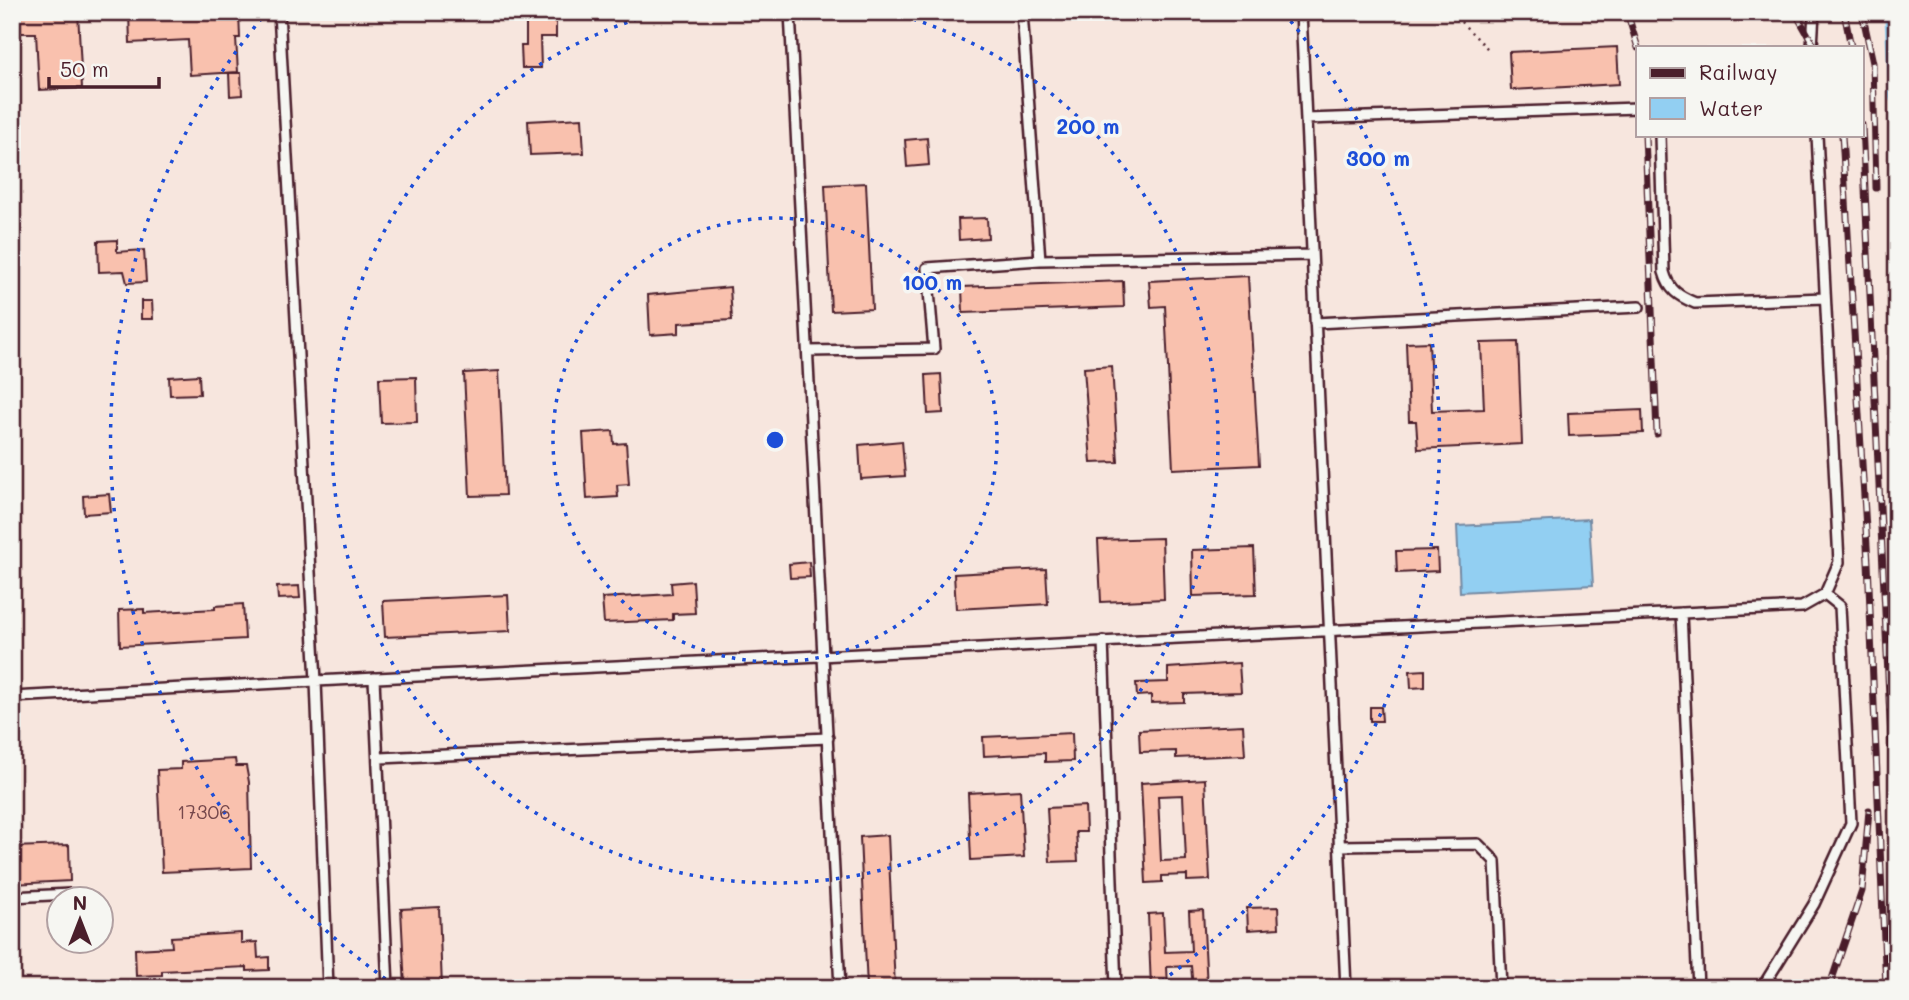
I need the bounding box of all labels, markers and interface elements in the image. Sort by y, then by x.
scale bar [49,46,159,90]
legend [1636,46,1864,136]
text: 50 m [60,55,109,82]
text: Railway [1699,58,1778,85]
text: Water [1699,94,1763,121]
text: 200 m [1057,112,1119,139]
text: 300 m [1346,144,1410,171]
text: 100 m [902,268,962,295]
centre of rings [763,428,787,452]
house number: 17306 [177,799,231,824]
north arrow [46,884,116,954]
text: N [73,890,87,915]

